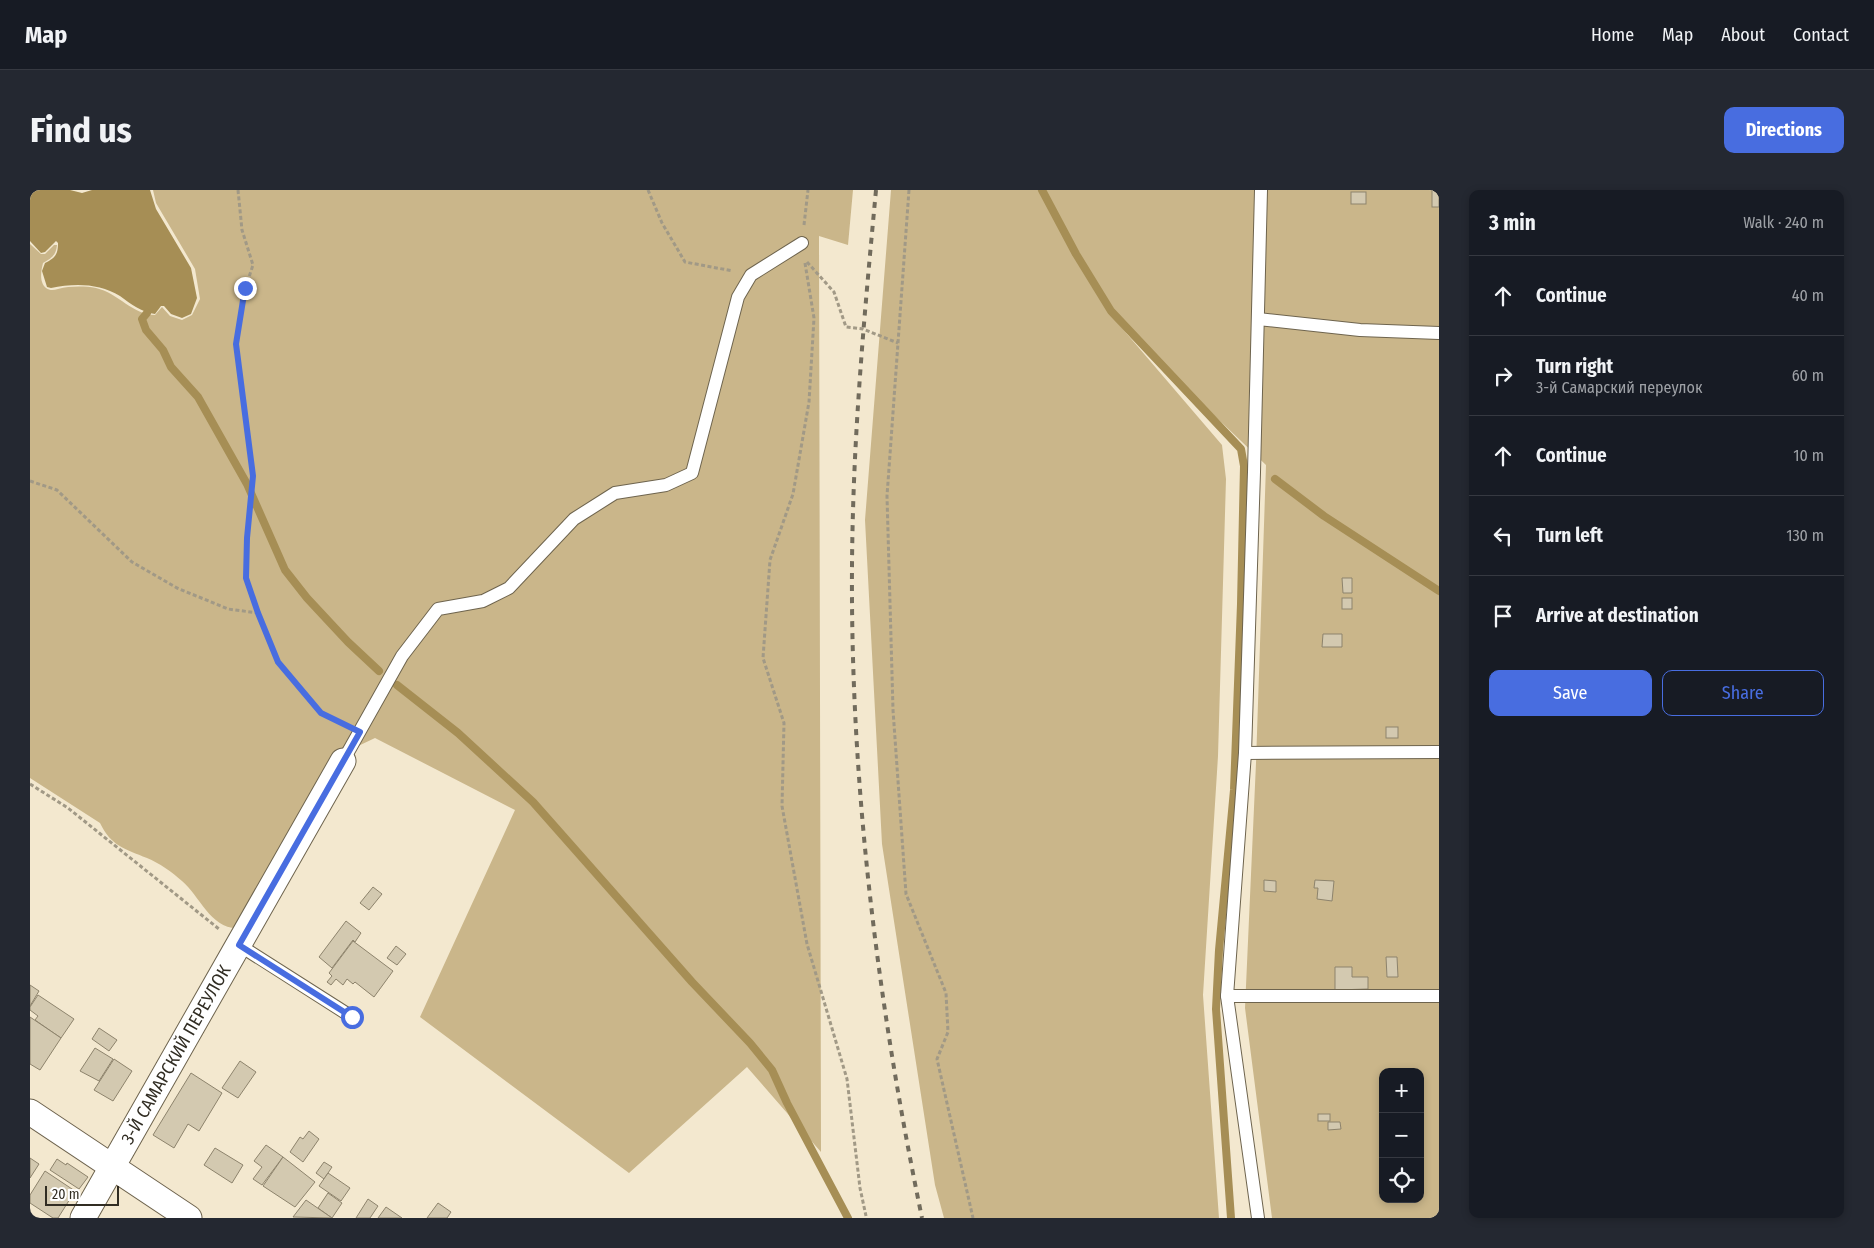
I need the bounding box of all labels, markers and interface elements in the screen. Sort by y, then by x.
text: Map [25,21,67,49]
text: Home [1591,24,1634,46]
text: Map [1662,24,1693,46]
text: About [1721,24,1765,46]
text: Contact [1793,24,1849,46]
button: Directions [1724,107,1844,153]
text: Find us [30,109,132,151]
text: 3 min [1489,210,1536,236]
text: Walk · 240 m [1743,213,1824,232]
route end [234,277,257,300]
icon: ahead [1489,282,1517,310]
text: Continue [1536,284,1607,307]
text: 40 m [1792,286,1824,305]
text: Turn right [1536,355,1613,378]
icon: right [1489,362,1517,390]
text: 60 m [1792,366,1824,385]
text: 3-й Самарский переулок [1536,378,1703,397]
icon: ahead [1489,442,1517,470]
text: Continue [1536,444,1607,467]
text: 10 m [1793,446,1824,465]
icon: left [1489,522,1517,550]
text: Turn left [1536,524,1603,547]
text: 130 m [1786,526,1824,545]
icon: arrive [1489,602,1517,630]
text: Arrive at destination [1536,604,1699,627]
button: Save [1489,670,1652,716]
button: Share [1662,670,1824,716]
street label: 3-Й САМАРСКИЙ ПЕРЕУЛОК [116,961,236,1148]
route start [341,1006,364,1029]
map controls [1379,1068,1424,1203]
button: + [1379,1068,1424,1113]
button: − [1379,1113,1424,1158]
button: locate [1379,1158,1424,1203]
scale bar [45,1183,119,1206]
text: 20 m [52,1186,80,1203]

